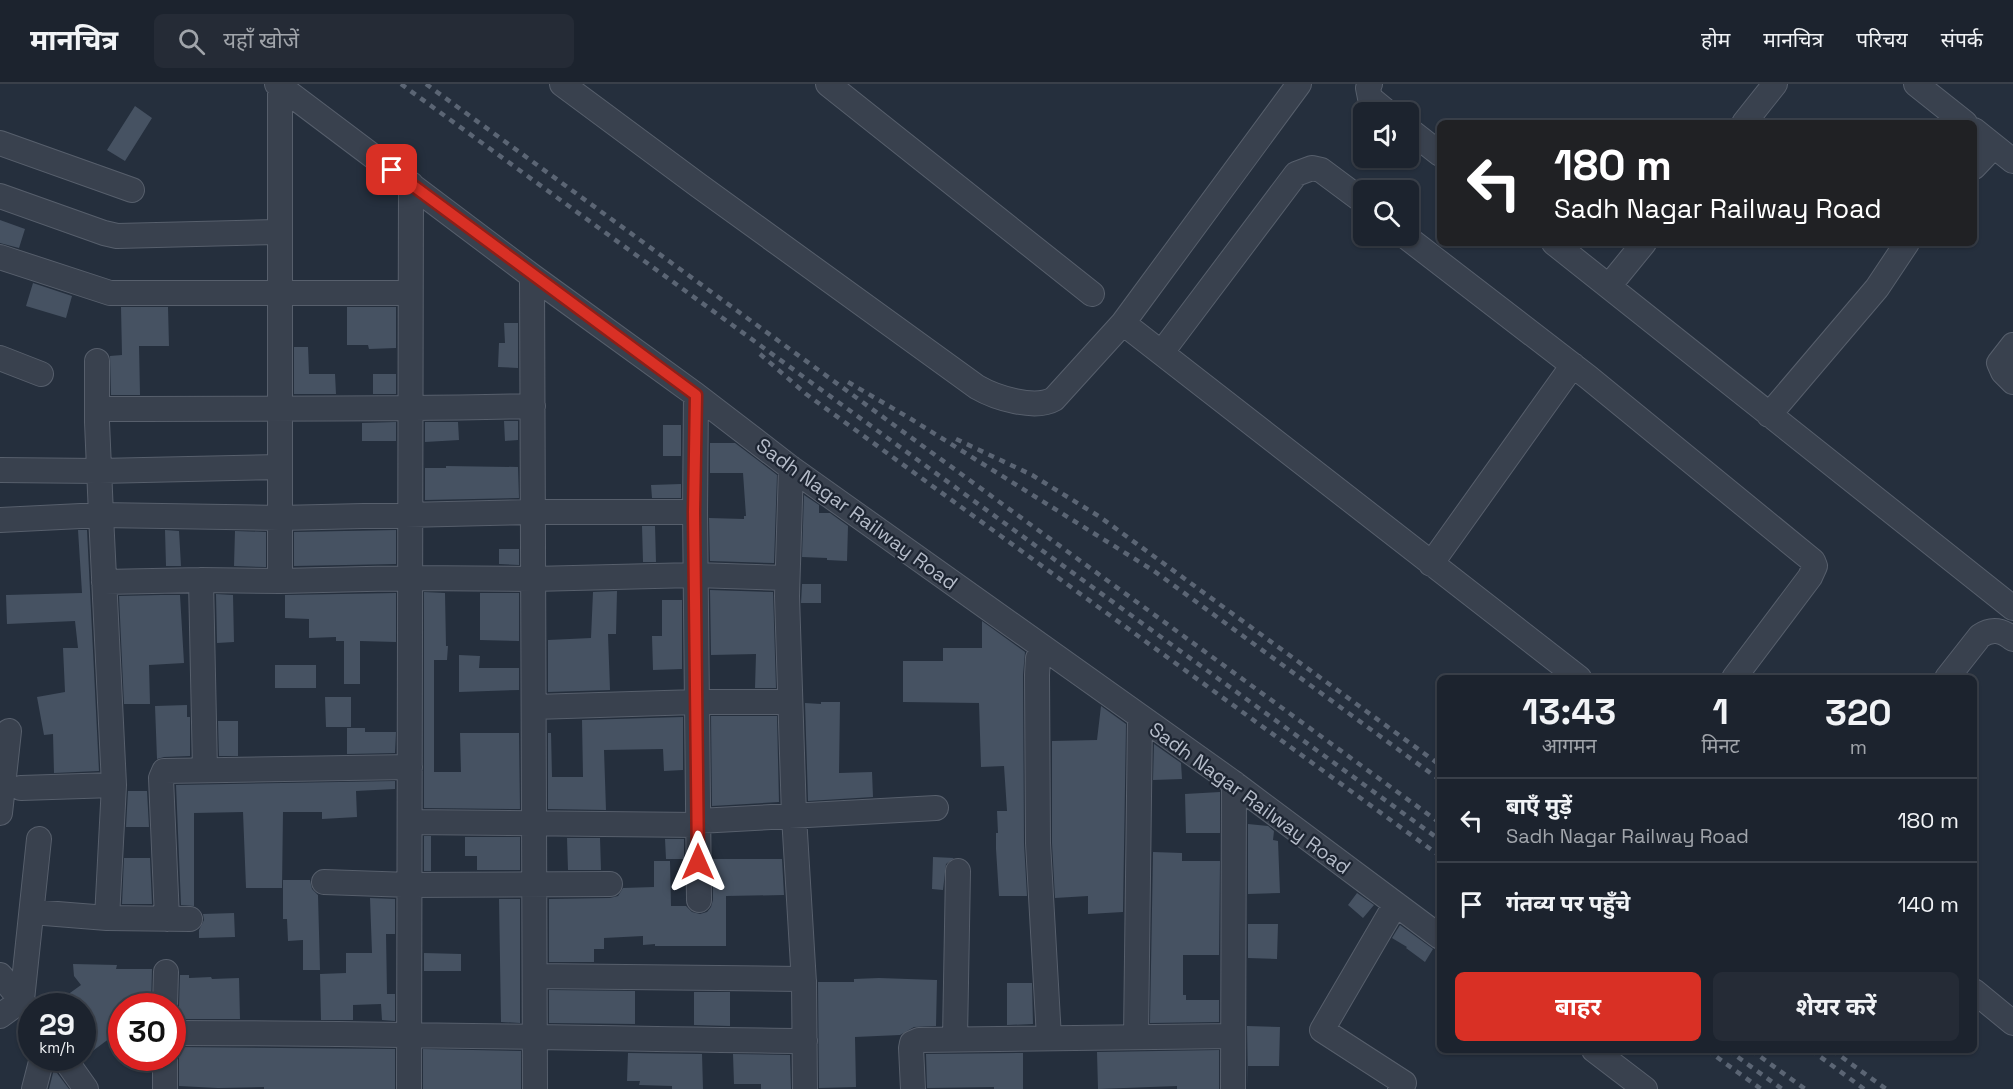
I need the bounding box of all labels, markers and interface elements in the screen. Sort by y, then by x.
search box [154,14,574,68]
text: मानचित्र [30,22,118,58]
icon: search [175,25,208,58]
text: यहाँ खोजें [223,26,299,54]
text: होम [1701,26,1730,53]
text: मानचित्र [1763,26,1823,53]
text: परिचय [1856,26,1908,53]
text: संपर्क [1941,26,1983,53]
map controls [1353,102,1419,246]
button: sound [1353,102,1419,168]
text: 180 m [1554,139,1672,192]
pin [366,144,417,195]
icon: left [1455,144,1533,222]
icon: arrive [375,153,408,186]
button: search [1353,180,1419,246]
text: Sadh Nagar Railway Road [1554,191,1882,226]
street label: Sadh Nagar Railway Road [751,432,963,596]
text: 13:43 [1522,689,1616,735]
text: 1 [1712,689,1729,735]
text: 320 [1825,690,1892,736]
street label: Sadh Nagar Railway Road [1144,716,1356,880]
text: आगमन [1542,733,1597,759]
text: मिनट [1701,733,1740,759]
text: m [1850,734,1867,760]
text: बाएँ मुड़ें [1506,792,1572,820]
icon: left [1455,804,1488,837]
text: 180 m [1897,806,1959,834]
text: Sadh Nagar Railway Road [1506,823,1749,849]
position arrow [666,830,730,894]
icon: arrive [1455,888,1488,921]
text: गंतव्य पर पहुँचे [1506,889,1630,917]
text: 140 m [1897,890,1959,918]
button: बाहर [1455,972,1701,1041]
button: शेयर करें [1713,972,1959,1041]
speed limit sign: 30 [108,993,186,1071]
text: 29 [39,1005,75,1044]
text: km/h [39,1038,75,1057]

